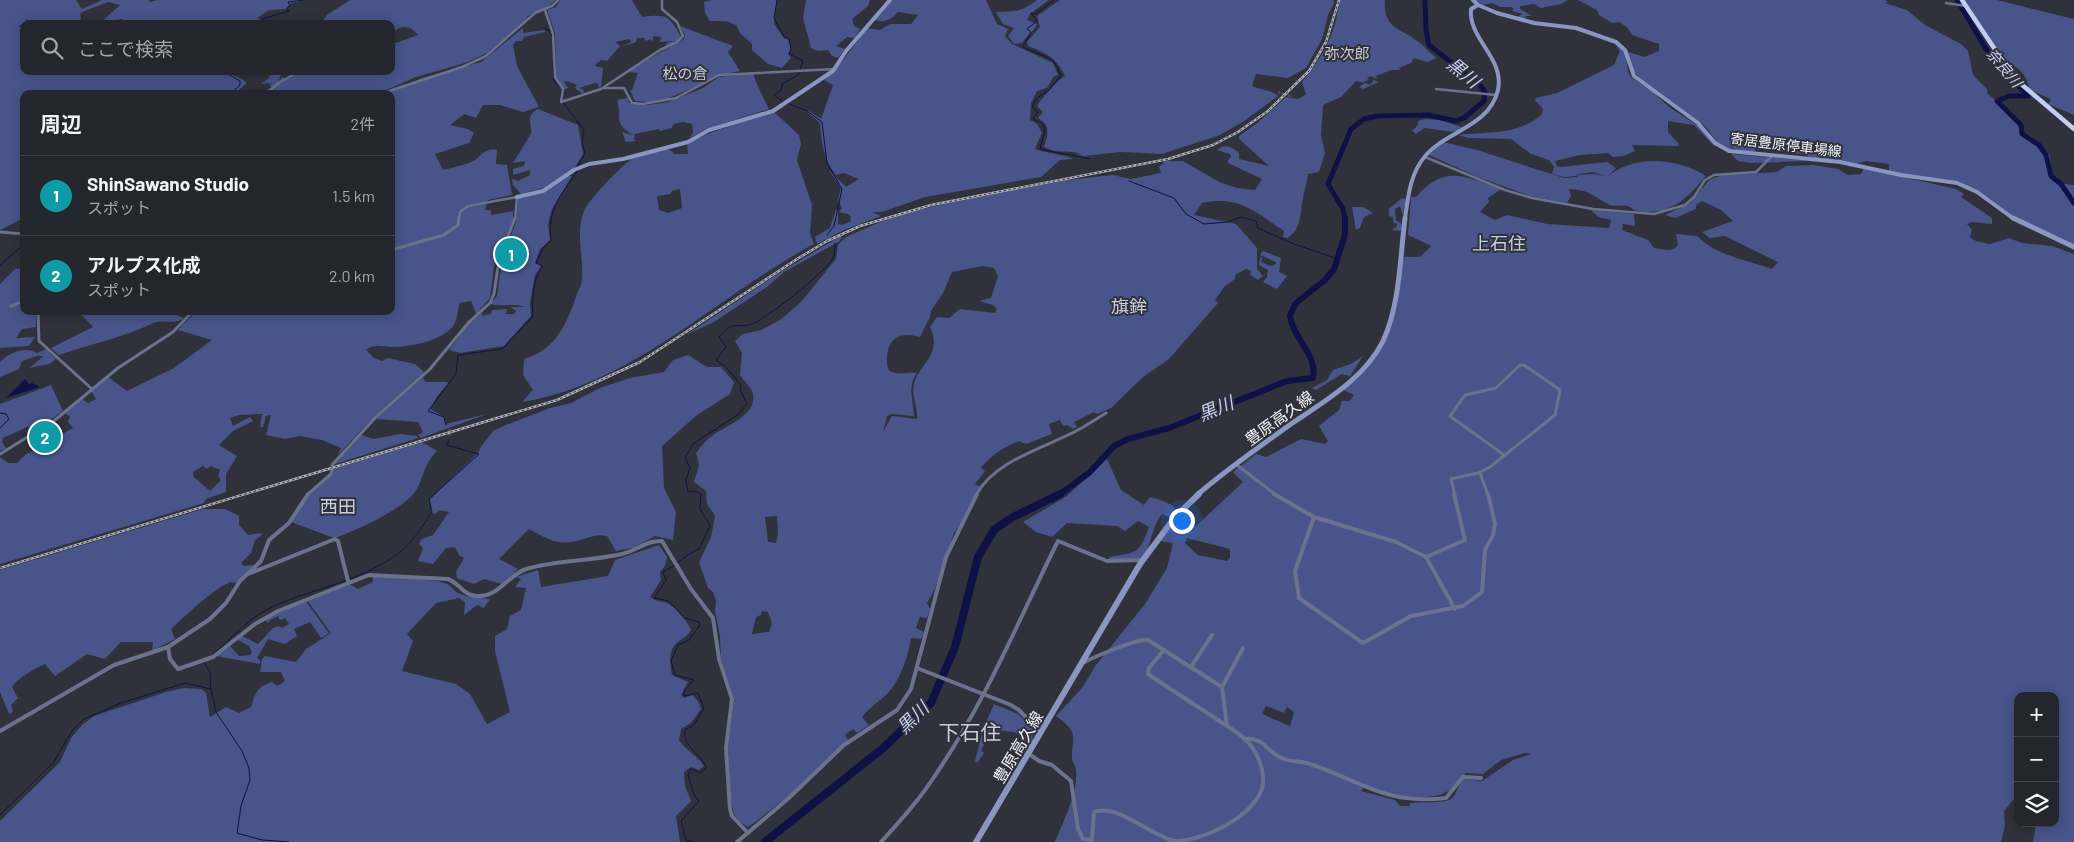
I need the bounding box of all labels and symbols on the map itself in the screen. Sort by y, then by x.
district label: 弥次郎 [1324,44,1370,62]
water label: 奈良川 [1983,44,2027,92]
water label: 黒川 [1443,52,1486,93]
district label: 松の倉 [662,64,708,82]
street label: 寄居豊原停車場線 [1729,129,1843,160]
district label: 上石住 [1472,232,1526,254]
pin: 1 [495,235,527,273]
district label: 旗鉾 [1111,295,1147,317]
street label: 豊原高久線 [1241,386,1317,449]
water label: 黒川 [1195,390,1238,425]
pin: 2 [29,418,61,456]
district label: 西田 [320,495,356,517]
your location [1169,508,1195,534]
water label: 黒川 [892,695,934,738]
street label: 豊原高久線 [989,708,1046,786]
district label: 下石住 [939,719,1002,744]

